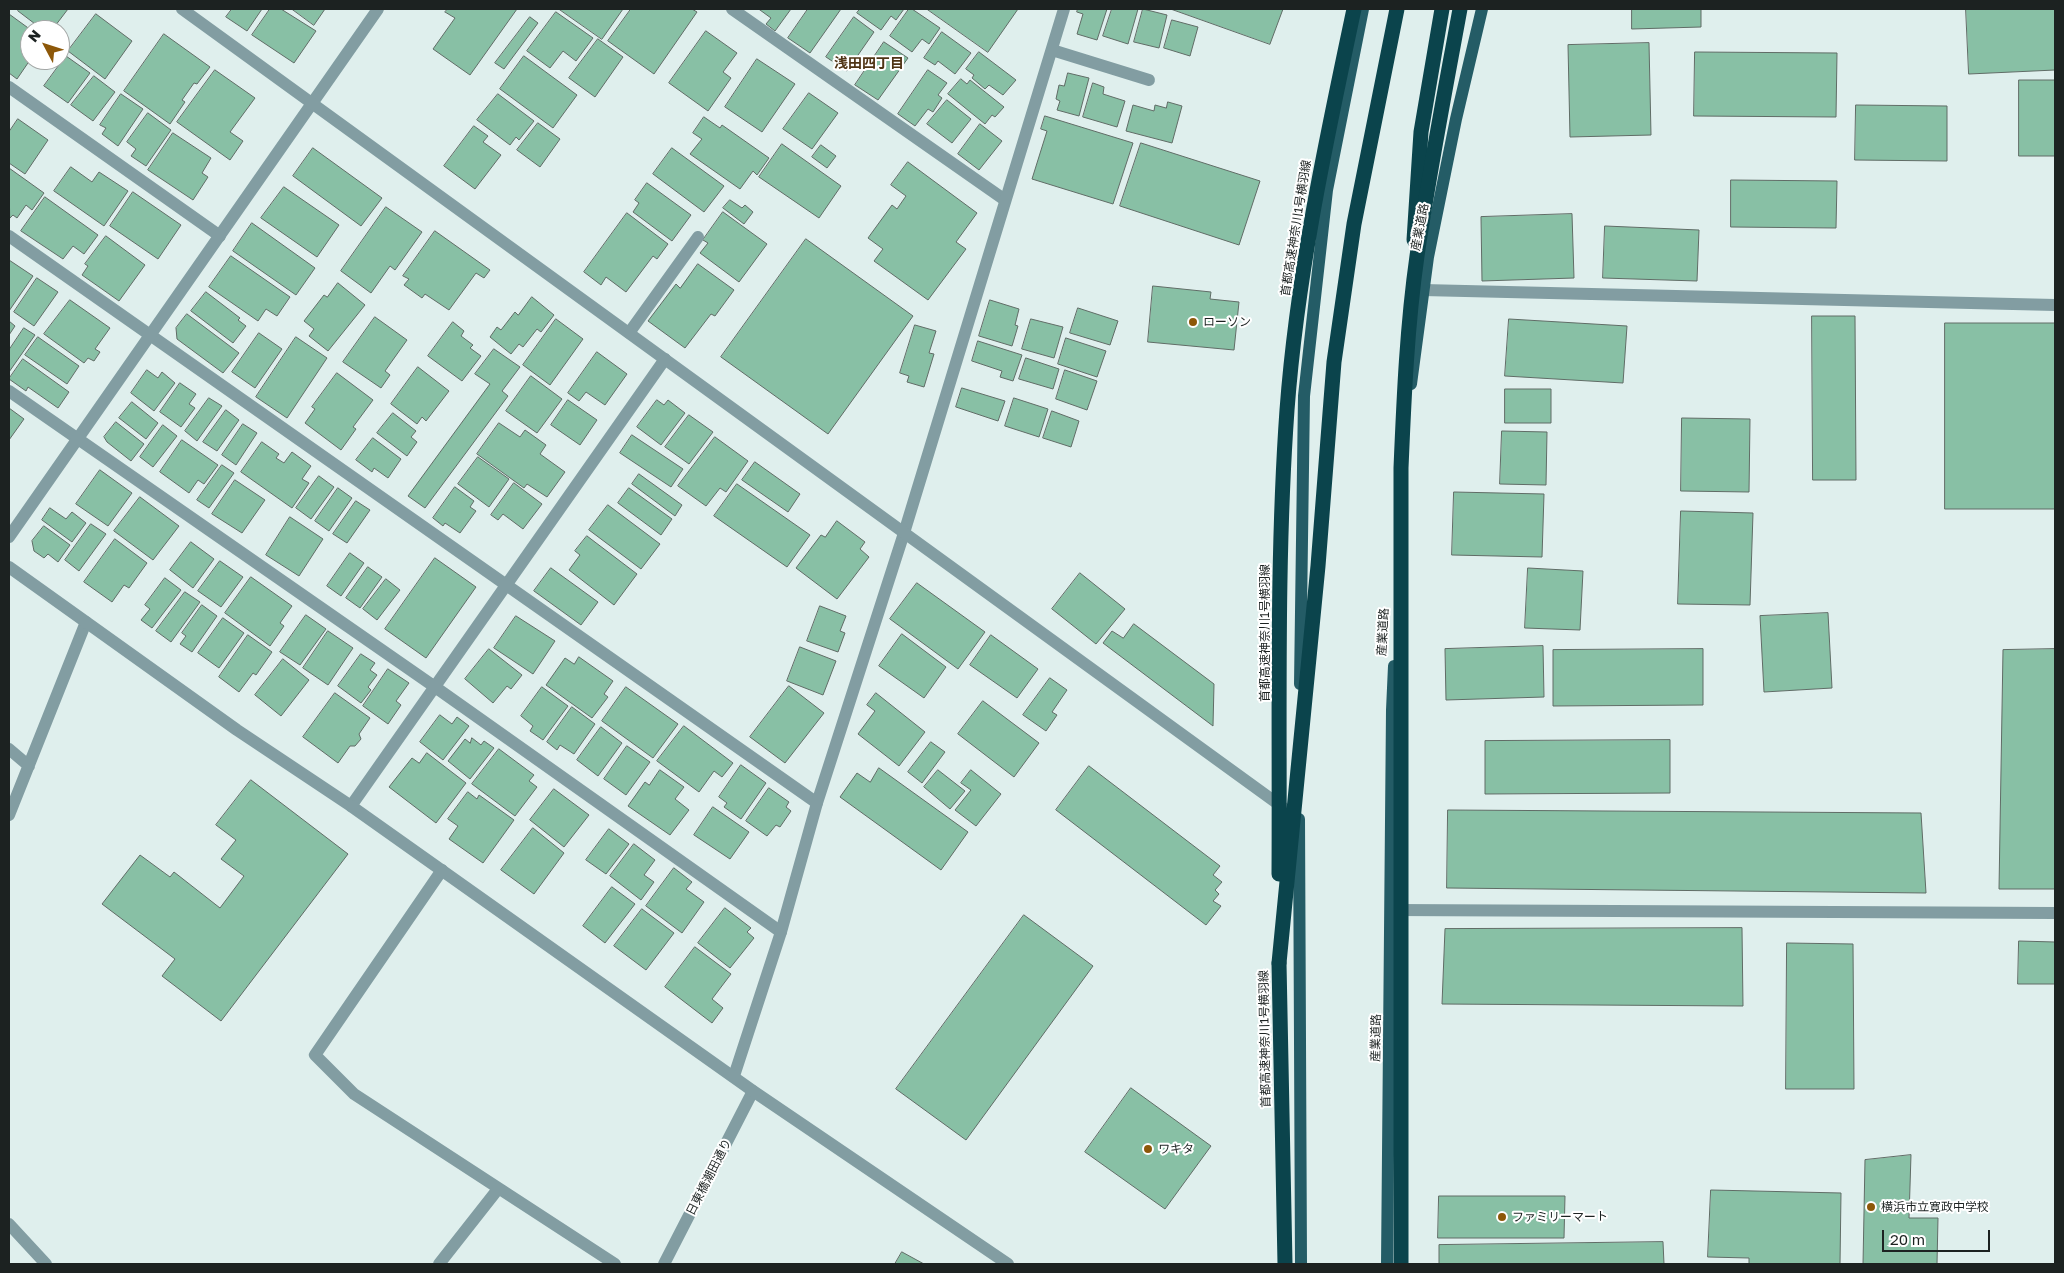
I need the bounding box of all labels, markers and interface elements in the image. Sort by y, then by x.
north arrow [20,20,70,70]
text: N [24,26,44,45]
district label: 浅田四丁目 [834,56,904,72]
street label: 首都高速神奈川1号横羽線 [1278,159,1314,297]
street label: 産業道路 [1408,202,1432,252]
place label: ローソン [1203,315,1251,329]
marker: ローソン [1187,316,1199,328]
street label: 首都高速神奈川1号横羽線 [1258,564,1272,702]
street label: 産業道路 [1375,608,1391,656]
street label: 首都高速神奈川1号横羽線 [1257,970,1273,1108]
street label: 産業道路 [1368,1014,1384,1062]
street label: 日東橋潮田通り [684,1136,734,1218]
place label: ワキタ [1158,1142,1194,1156]
marker: ワキタ [1142,1143,1154,1155]
place label: 横浜市立寛政中学校 [1881,1200,1989,1214]
marker: 横浜市立寛政中学校 [1865,1201,1877,1213]
place label: ファミリーマート [1512,1210,1608,1224]
marker: ファミリーマート [1496,1211,1508,1223]
scale bar [1884,1220,1992,1252]
text: 20 m [1890,1230,1925,1248]

